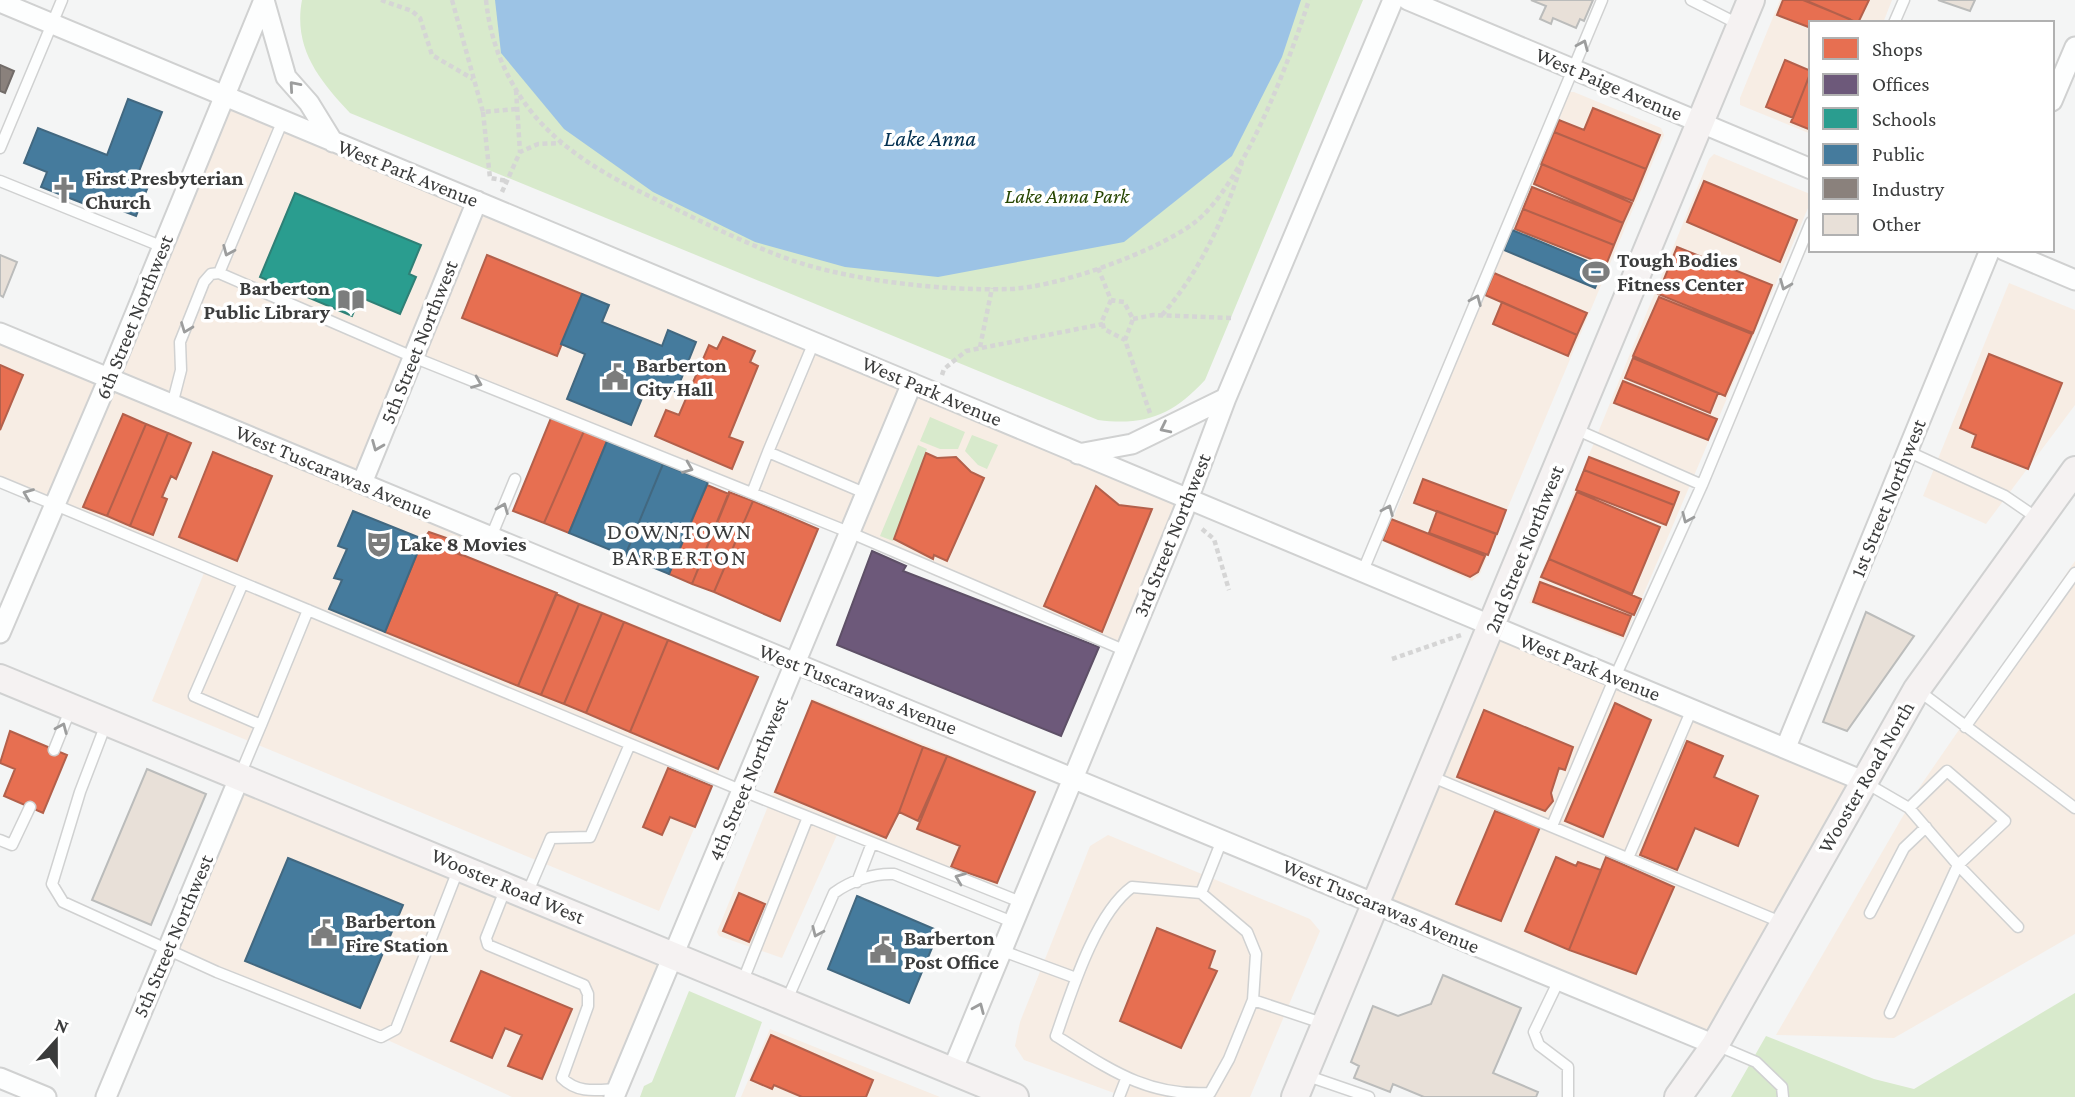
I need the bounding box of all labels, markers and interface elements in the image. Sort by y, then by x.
legend [1809,21,2054,252]
text: Shops [1872,37,1923,61]
one-way arrow [1575,40,1589,53]
street label: West Paige Avenue [1532,42,1686,126]
text: Offices [1872,72,1930,96]
one-way arrow [290,81,302,94]
text: Schools [1872,107,1936,131]
water label: Lake Anna [884,125,976,151]
street label: West Park Avenue [334,134,482,212]
text: Public [1872,142,1924,166]
place label: First Presbyterian Church [85,166,244,214]
church icon: First Presbyterian Church [49,175,79,205]
text: Industry [1872,177,1945,201]
park label: Lake Anna Park [1005,184,1130,208]
text: Other [1872,212,1922,236]
street label: 6th Street Northwest [90,230,178,403]
one-way arrow [222,244,236,256]
place label: Tough Bodies Fitness Center [1617,248,1745,296]
street label: 5th Street Northwest [375,256,463,427]
sports icon: Tough Bodies Fitness Center [1581,257,1611,287]
place label: Barberton Public Library [204,276,331,324]
one-way arrow [1779,278,1793,290]
library icon: Barberton Public Library [336,285,366,315]
one-way arrow [1468,295,1482,307]
one-way arrow [180,321,194,333]
street label: West Park Avenue [858,351,1006,431]
place label: Barberton City Hall [636,353,727,401]
public building icon: Barberton City Hall [600,362,630,392]
one-way arrow [470,374,482,388]
street label: 1st Street Northwest [1845,414,1931,581]
street label: West Tuscarawas Avenue [232,420,436,524]
one-way arrow [1160,420,1172,434]
one-way arrow [371,439,385,451]
street label: 3rd Street Northwest [1128,449,1216,620]
one-way arrow [681,459,693,473]
street label: 2nd Street Northwest [1479,461,1569,636]
one-way arrow [22,488,34,502]
one-way arrow [495,503,509,516]
one-way arrow [1380,505,1394,517]
one-way arrow [1681,510,1695,523]
district label: DOWNTOWN BARBERTON [607,518,753,570]
theatre icon: Lake 8 Movies [364,529,394,559]
place label: Lake 8 Movies [400,532,527,556]
street label: West Park Avenue [1516,628,1664,706]
street label: West Tuscarawas Avenue [755,638,961,740]
street label: 4th Street Northwest [703,693,794,864]
street label: Wooster Road North [1813,697,1919,857]
one-way arrow [54,723,68,735]
street label: Wooster Road West [428,843,589,930]
street label: 5th Street Northwest [128,850,219,1021]
street label: West Tuscarawas Avenue [1279,854,1483,958]
one-way arrow [955,873,967,887]
place label: Barberton Fire Station [345,909,448,957]
public building icon: Barberton Fire Station [309,918,339,948]
one-way arrow [811,925,825,937]
place label: Barberton Post Office [904,926,999,974]
public building icon: Barberton Post Office [868,935,898,965]
one-way arrow [971,1003,985,1015]
north arrow [21,1006,91,1076]
text: N [52,1013,72,1038]

